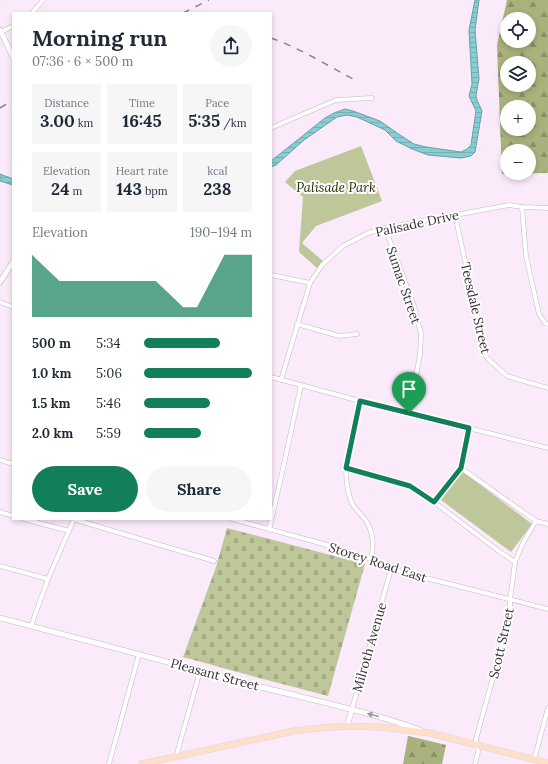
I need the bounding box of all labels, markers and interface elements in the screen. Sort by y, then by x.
map controls [500,12,536,180]
button: locate [500,12,536,48]
text: Morning run [32,24,167,52]
button: share [210,25,252,67]
text: 07:36 · 6 × 500 m [32,53,133,70]
button: layers [500,56,536,92]
text: Distance [44,96,89,110]
text: Time [129,96,155,110]
text: Pace [205,96,229,110]
button: + [500,100,536,136]
text: 3.00 [40,110,75,132]
text: 16:45 [122,110,162,132]
text: 5:35 [188,110,220,132]
text: km [75,116,93,130]
text: /km [220,116,247,130]
button: − [500,144,536,180]
text: Elevation [43,164,90,178]
text: Heart rate [116,164,168,178]
text: kcal [207,164,227,178]
text: 24 [51,178,69,200]
text: 143 [116,178,142,200]
text: 238 [203,178,231,200]
park label: Palisade Park [296,179,376,196]
text: m [69,184,82,198]
text: bpm [142,184,168,198]
street label: Palisade Drive [374,206,461,241]
text: Elevation [32,224,88,241]
text: 190–194 m [190,224,252,241]
street label: Sumac Street [382,244,425,326]
street label: Teesdale Street [457,261,494,355]
text: 500 m [32,335,71,352]
text: 5:34 [96,335,121,352]
text: 1.0 km [32,365,71,382]
text: 5:06 [96,365,122,382]
pin [392,372,426,413]
icon: arrive [398,378,420,400]
text: 1.5 km [32,395,70,412]
text: 5:46 [96,395,121,412]
text: 2.0 km [32,425,73,442]
text: 5:59 [96,425,121,442]
button: Save [32,466,138,512]
button: Share [146,466,252,512]
street label: Storey Road East [327,539,429,586]
street label: Milroth Avenue [349,600,390,694]
street label: Scott Street [485,606,518,680]
street label: Pleasant Street [169,655,261,694]
one-way arrow [367,712,379,718]

